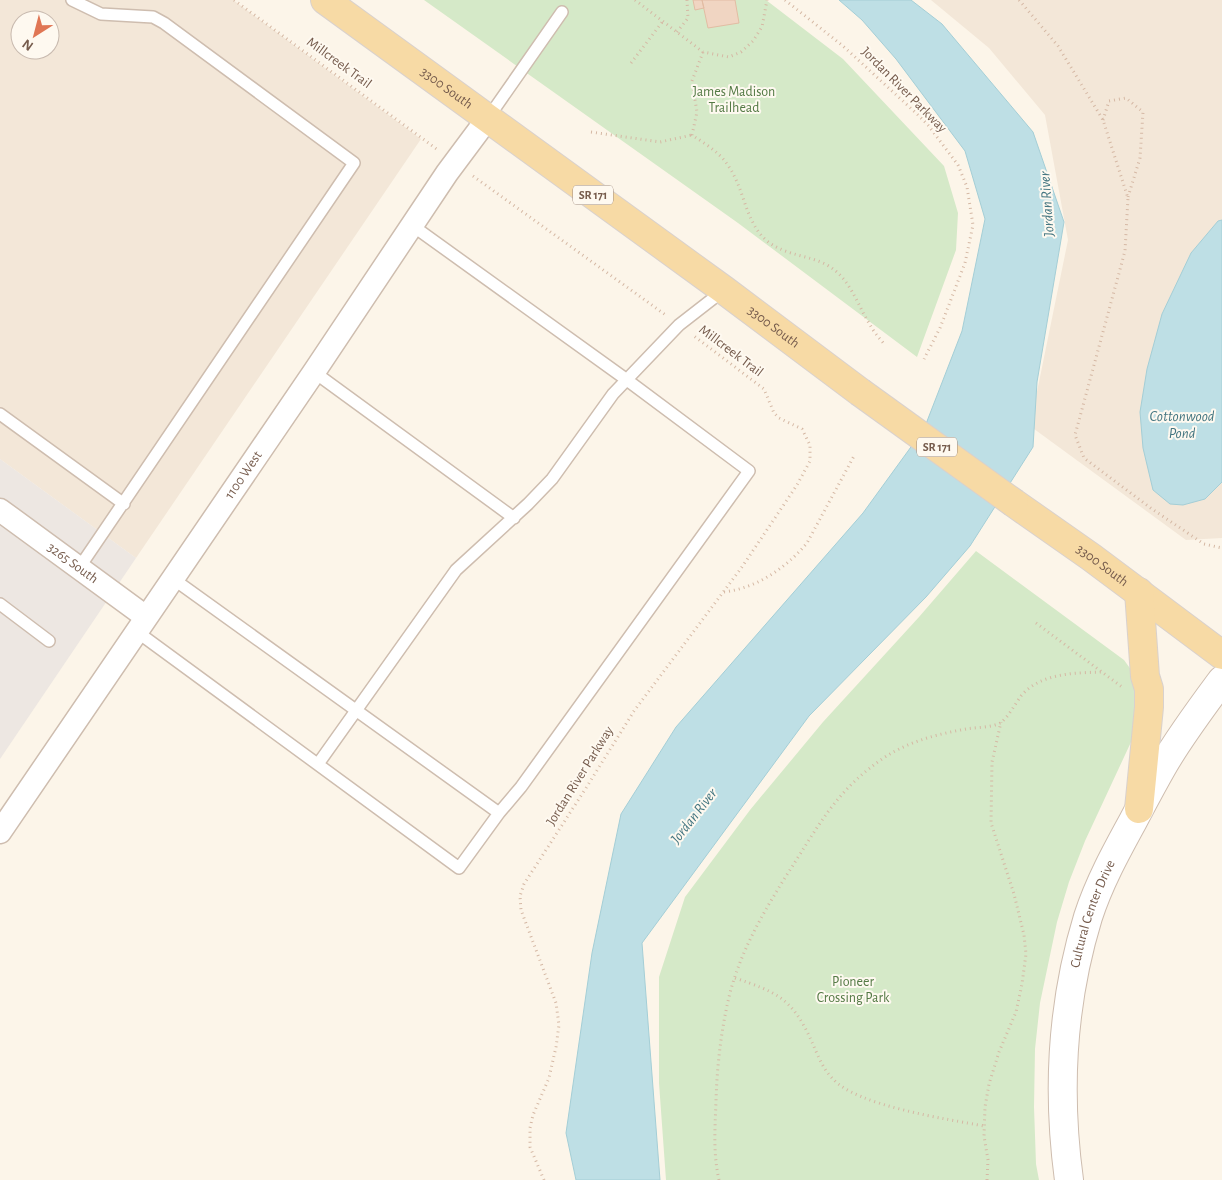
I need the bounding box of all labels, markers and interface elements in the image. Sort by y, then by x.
north arrow [10,10,60,60]
street label: Millcreek Trail [304,35,374,91]
text: N [20,36,36,53]
street label: Jordan River Parkway [859,45,949,135]
street label: 3300 South [418,65,475,112]
park label: James Madison Trailhead [693,85,775,115]
water label: Jordan River [1037,170,1057,238]
road number: SR 171 [573,186,613,204]
street label: 3300 South [745,303,802,351]
street label: Millcreek Trail [696,322,766,380]
water label: Cottonwood Pond [1150,409,1215,441]
road number: SR 171 [917,438,957,457]
street label: 1100 West [222,448,265,502]
street label: 3265 South [45,540,101,586]
street label: 3300 South [1074,542,1131,589]
street label: Jordan River Parkway [544,724,616,828]
water label: Jordan River [667,785,721,847]
street label: Cultural Center Drive [1068,858,1118,969]
park label: Pioneer Crossing Park [817,975,890,1005]

